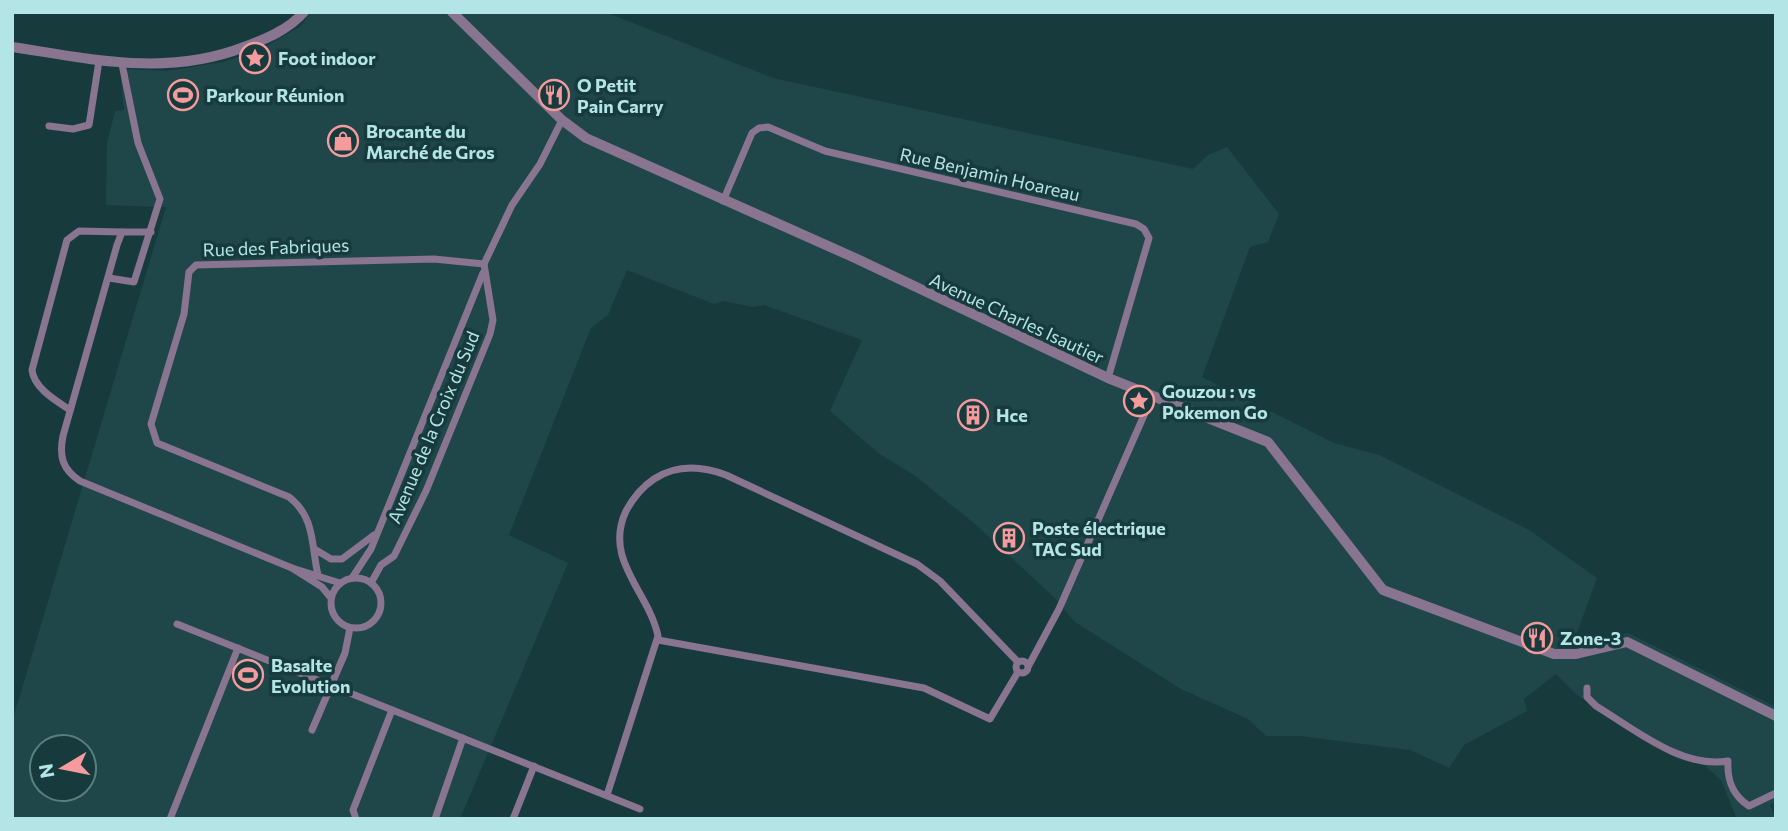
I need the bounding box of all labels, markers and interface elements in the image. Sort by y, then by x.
place icon: Foot indoor [238,41,272,75]
place label: Foot indoor [278,47,376,69]
place label: O Petit Pain Carry [577,74,664,117]
sports icon: Parkour Réunion [166,78,200,112]
restaurant icon: O Petit Pain Carry [537,78,571,112]
place label: Parkour Réunion [206,84,345,106]
place label: Brocante du Marché de Gros [366,120,495,163]
shop icon: Brocante du Marché de Gros [326,124,360,158]
street label: Rue Benjamin Hoareau [898,143,1082,205]
street label: Rue des Fabriques [202,233,350,261]
street label: Avenue Charles Isautier [926,268,1108,368]
street label: Avenue de la Croix du Sud [382,328,484,526]
place label: Gouzou : vs Pokemon Go [1162,380,1268,423]
place icon: Gouzou : vs Pokemon Go [1122,384,1156,418]
building icon: Hce [956,398,990,432]
place label: Hce [996,404,1028,426]
place label: Poste électrique TAC Sud [1032,517,1166,560]
building icon: Poste électrique TAC Sud [992,521,1026,555]
restaurant icon: Zone-3 [1520,621,1554,655]
place label: Zone-3 [1560,627,1621,649]
place label: Basalte Evolution [271,654,350,697]
sports icon: Basalte Evolution [231,658,265,692]
north arrow [28,733,98,803]
text: N [33,762,58,780]

